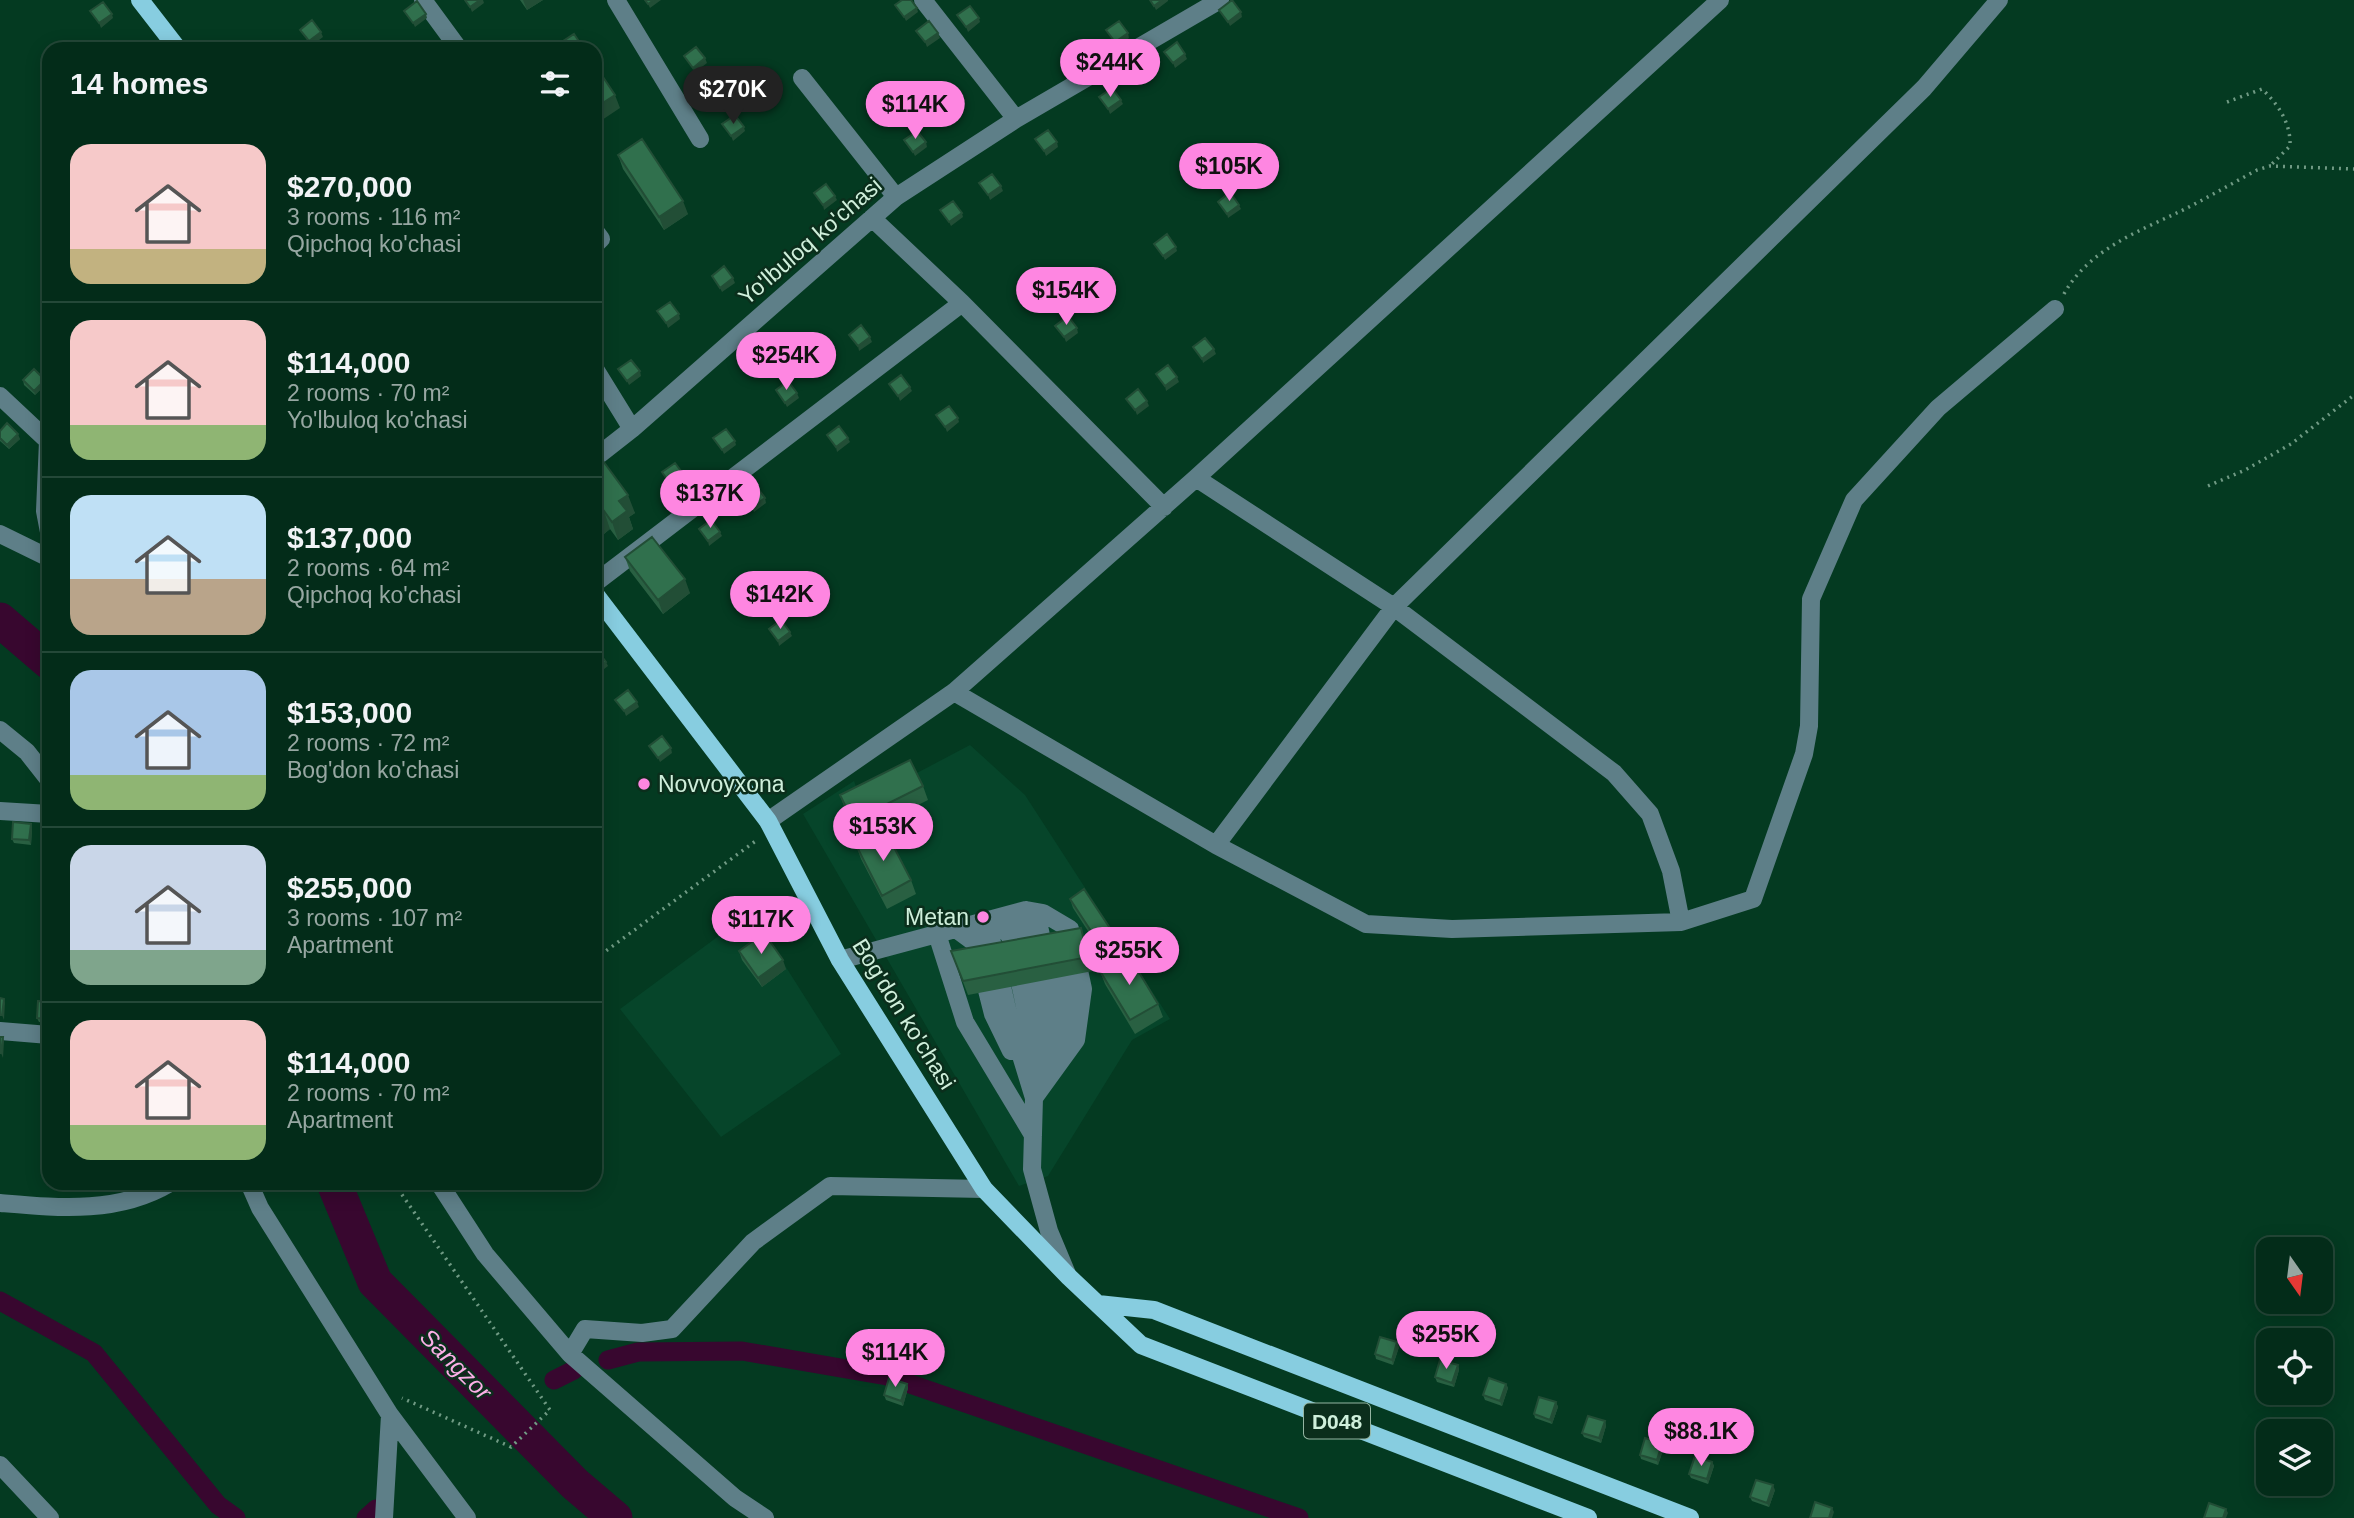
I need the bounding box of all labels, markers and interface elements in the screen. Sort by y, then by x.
pin: $244K [1061,40,1159,99]
text: $244K [1076,49,1144,75]
icon: filters [536,65,574,103]
pin: $270K [684,66,782,126]
text: 14 homes [70,67,208,100]
text: $270K [699,76,767,102]
pin: $114K [866,82,964,141]
text: $114K [882,91,948,117]
pin: $105K [1180,144,1278,203]
text: $105K [1195,153,1263,179]
text: $270,000 [287,170,412,203]
icon: home [126,172,210,256]
street label: Yo'lbuloq ko'chasi [733,172,887,310]
text: 3 rooms · 116 m² [287,204,460,230]
text: Qipchoq ko'chasi [287,231,461,257]
pin: $154K [1017,268,1115,327]
text: $154K [1032,277,1100,303]
pin: $254K [737,332,835,392]
text: $254K [752,342,820,368]
text: $114,000 [287,346,410,379]
icon: home [126,348,210,432]
text: 2 rooms · 70 m² [287,380,449,406]
text: Yo'lbuloq ko'chasi [287,407,468,433]
pin: $137K [661,470,759,530]
text: $137K [676,480,744,506]
text: $137,000 [287,521,412,554]
icon: home [126,523,210,607]
text: 2 rooms · 64 m² [287,555,449,581]
pin: $142K [731,572,829,631]
text: $142K [746,581,814,607]
text: Qipchoq ko'chasi [287,582,461,608]
text: $153,000 [287,696,412,729]
icon: home [126,698,210,782]
text: 2 rooms · 72 m² [287,730,449,756]
text: Bog'don ko'chasi [287,757,459,783]
place label: Novvoyxona [658,771,785,797]
marker: Novvoyxona [636,776,652,792]
pin: $153K [834,804,932,863]
text: $153K [849,813,917,839]
text: $255,000 [287,871,412,904]
icon: home [126,873,210,957]
pin: $117K [712,897,810,956]
place label: Metan [905,904,969,930]
text: 3 rooms · 107 m² [287,905,462,931]
text: $117K [728,906,794,932]
marker: Metan [975,909,991,925]
pin: $255K [1080,928,1178,987]
text: Apartment [287,932,393,958]
street label: Bog'don ko'chasi [847,934,961,1094]
text: $255K [1095,937,1163,963]
text: $114,000 [287,1046,410,1079]
icon: home [126,1048,210,1132]
text: 2 rooms · 70 m² [287,1080,449,1106]
text: Apartment [287,1107,393,1133]
north arrow [2256,1237,2333,1314]
map controls [2256,1237,2333,1496]
pin: $255K [1397,1312,1495,1371]
text: $255K [1412,1321,1480,1347]
water label: Sangzor [415,1323,498,1406]
button: locate [2256,1328,2333,1405]
pin: $114K [846,1330,944,1389]
text: $114K [862,1339,928,1365]
road number: D048 [1304,1404,1370,1438]
pin: $88.1K [1644,1408,1758,1468]
text: $88.1K [1664,1418,1738,1444]
button: layers [2256,1419,2333,1496]

